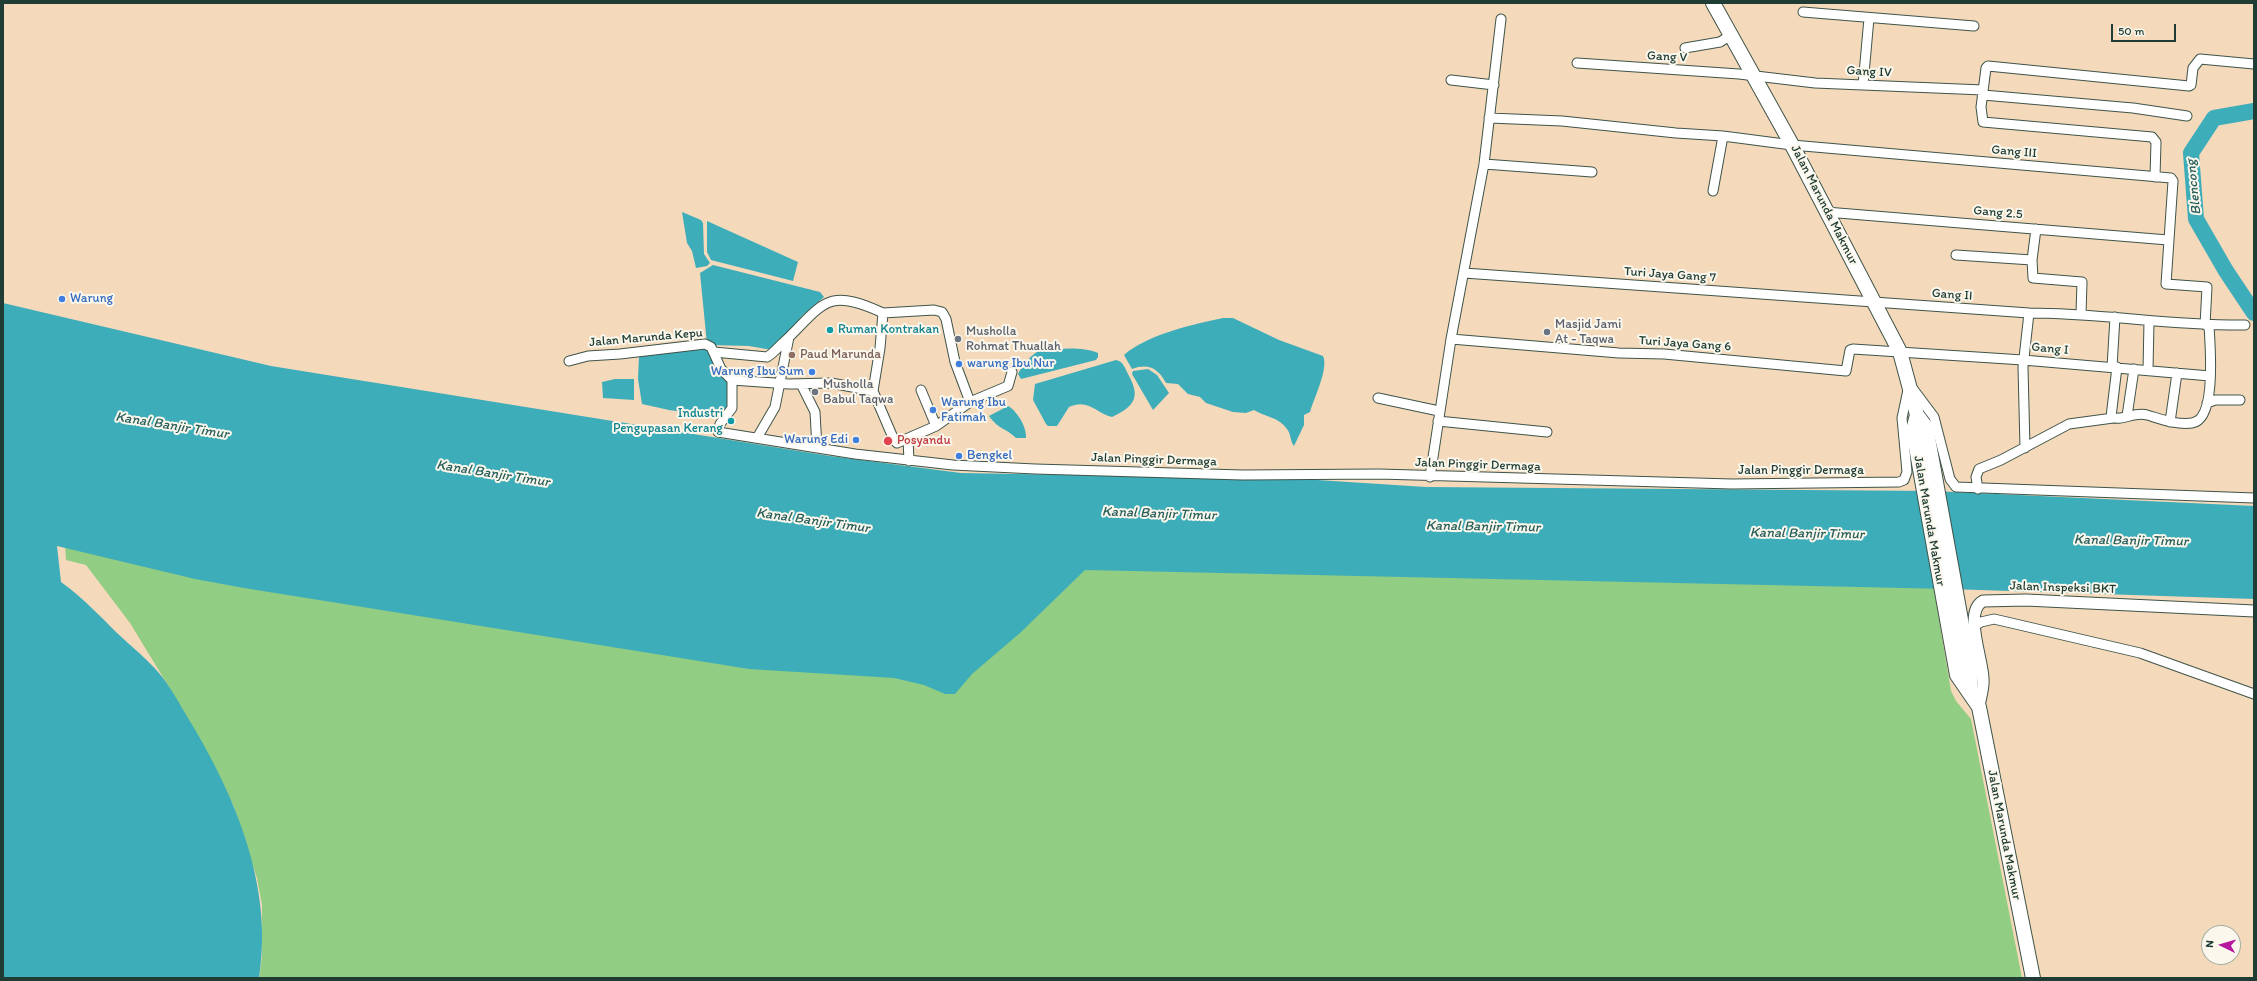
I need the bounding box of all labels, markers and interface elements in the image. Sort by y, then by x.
scale bar [2113,16,2178,42]
text: 50 m [2118,24,2144,38]
street label: Gang V [1646,48,1688,66]
street label: Gang IV [1846,63,1892,81]
street label: Gang III [1991,142,2037,162]
street label: Jalan Marunda Makmur [1787,143,1861,267]
water label: Blencong [2183,158,2205,216]
street label: Gang 2.5 [1973,203,2023,223]
street label: Turi Jaya Gang 7 [1623,264,1717,286]
street label: Gang II [1931,286,1973,304]
place label: Warung [70,291,113,307]
marker: Warung [57,294,67,304]
place label: Masjid Jami At - Taqwa [1555,317,1621,348]
place label: Ruman Kontrakan [838,322,939,338]
place label: Musholla Rohmat Thuallah [966,324,1061,355]
street label: Jalan Marunda Kepu [588,325,704,351]
marker: Ruman Kontrakan [825,325,835,335]
marker: Masjid Jami At - Taqwa [1542,327,1552,337]
street label: Turi Jaya Gang 6 [1638,333,1732,355]
marker: Musholla Rohmat Thuallah [953,334,963,344]
street label: Gang I [2031,340,2069,358]
place label: Paud Marunda [800,347,881,363]
marker: Paud Marunda [787,350,797,360]
place label: warung Ibu Nur [967,356,1054,372]
marker: warung Ibu Nur [954,359,964,369]
place label: Warung Ibu Sum [711,364,804,380]
marker: Warung Ibu Sum [807,367,817,377]
place label: Musholla Babul Taqwa [823,377,893,408]
marker: Musholla Babul Taqwa [810,387,820,397]
place label: Warung Ibu Fatimah [941,395,1006,426]
marker: Warung Ibu Fatimah [928,405,938,415]
place label: Industri Pengupasan Kerang [613,406,723,437]
water label: Kanal Banjir Timur [114,409,230,443]
marker: Industri Pengupasan Kerang [726,416,736,426]
place label: Warung Edi [784,432,848,448]
place label: Posyandu [897,433,951,449]
marker: Warung Edi [851,435,861,445]
marker: Posyandu [882,435,894,447]
place label: Bengkel [967,448,1012,464]
street label: Jalan Pinggir Dermaga [1091,450,1217,470]
marker: Bengkel [954,451,964,461]
street label: Jalan Pinggir Dermaga [1415,455,1541,475]
street label: Jalan Marunda Makmur [1910,455,1948,587]
water label: Kanal Banjir Timur [435,457,551,491]
street label: Jalan Pinggir Dermaga [1738,463,1864,479]
water label: Kanal Banjir Timur [1102,504,1216,524]
water label: Kanal Banjir Timur [755,505,871,537]
water label: Kanal Banjir Timur [1426,518,1540,536]
water label: Kanal Banjir Timur [1750,525,1864,543]
water label: Kanal Banjir Timur [2074,532,2188,550]
street label: Jalan Inspeksi BKT [2010,578,2116,598]
street label: Jalan Marunda Makmur [1984,769,2024,901]
north arrow [2201,925,2241,965]
text: N [2203,940,2216,948]

